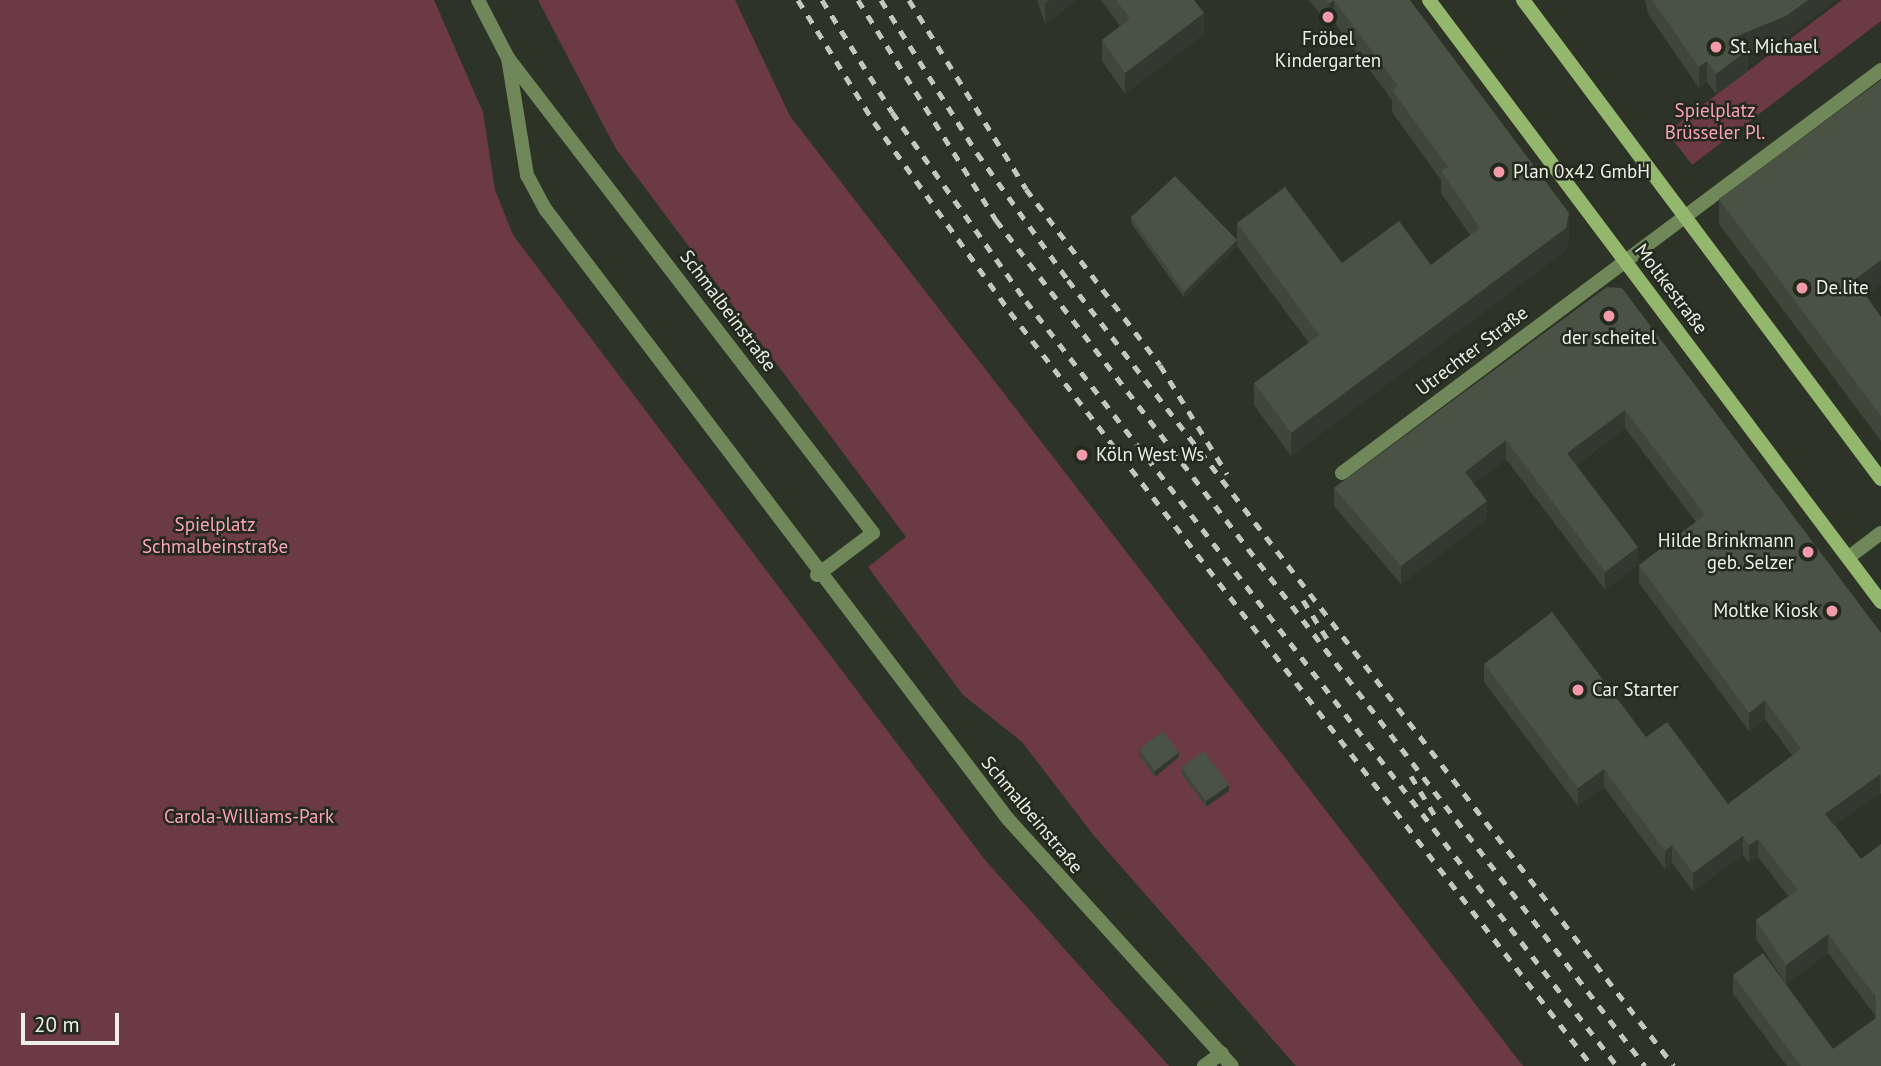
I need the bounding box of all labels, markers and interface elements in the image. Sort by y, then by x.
marker: Fröbel Kindergarten [1320,9,1336,25]
place label: Fröbel Kindergarten [1275,28,1381,72]
place label: St. Michael [1730,36,1820,58]
marker: St. Michael [1708,39,1724,55]
park label: Spielplatz Brüsseler Pl. [1665,100,1765,144]
place label: Plan 0x42 GmbH [1513,161,1650,183]
marker: Plan 0x42 GmbH [1491,164,1507,180]
street label: Moltkestraße [1630,239,1712,339]
street label: Schmalbeinstraße [675,246,781,376]
place label: De.lite [1816,277,1869,299]
marker: De.lite [1794,280,1810,296]
street label: Utrechter Straße [1411,301,1533,401]
marker: der scheitel [1601,308,1617,324]
place label: der scheitel [1562,327,1656,349]
place label: Köln West Ws [1096,444,1205,466]
marker: Köln West Ws [1074,447,1090,463]
park label: Spielplatz Schmalbeinstraße [142,514,288,558]
place label: Hilde Brinkmann geb. Selzer [1658,530,1794,574]
marker: Hilde Brinkmann geb. Selzer [1800,544,1816,560]
place label: Moltke Kiosk [1713,600,1818,622]
marker: Moltke Kiosk [1824,603,1840,619]
place label: Car Starter [1592,679,1679,701]
marker: Car Starter [1570,682,1586,698]
street label: Schmalbeinstraße [976,752,1088,878]
park label: Carola-Williams-Park [164,806,334,828]
scale bar [24,1000,122,1044]
text: 20 m [34,1011,80,1038]

